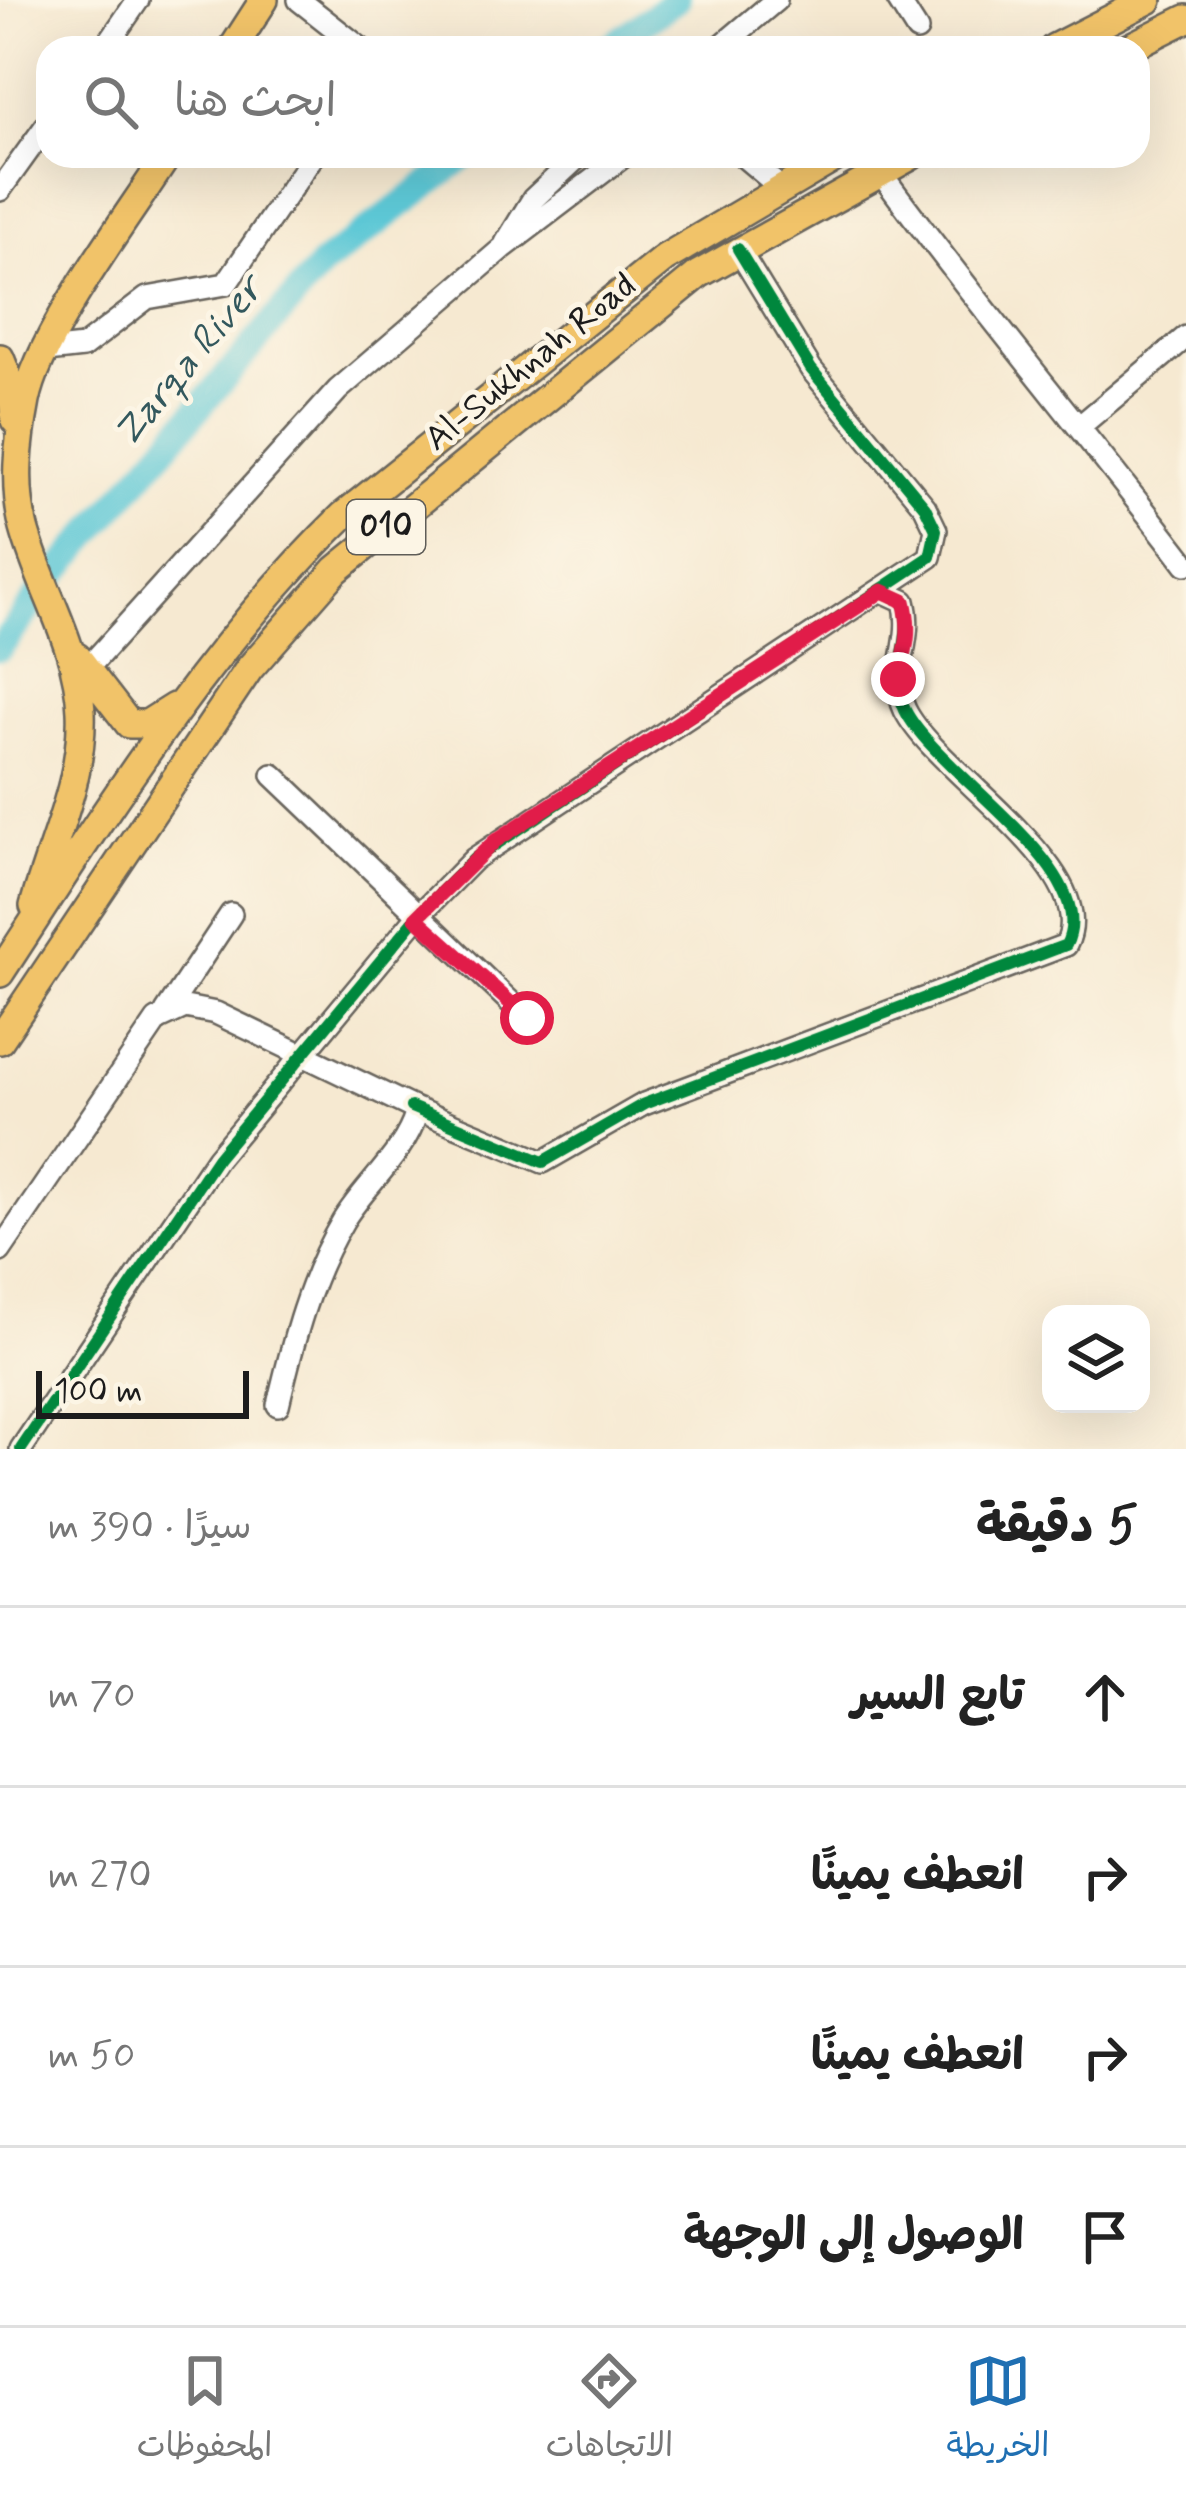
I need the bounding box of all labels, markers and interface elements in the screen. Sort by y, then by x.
search box [36,36,1150,168]
icon: search [78,69,144,135]
text: ابحث هنا [174,73,337,132]
water label: Zarqa River [103,263,278,458]
street label: Al-Sukhnah Road [415,263,647,463]
road number: 010 [347,500,425,554]
route end [871,652,925,706]
route start [500,991,554,1045]
map controls [1042,1305,1150,1413]
button: layers [1042,1305,1150,1413]
scale bar [36,1365,249,1418]
text: 100 m [54,1370,143,1414]
text: 5 دقيقة [976,1494,1138,1560]
text: سيرًا · 390 m [48,1502,252,1553]
icon: ahead [1072,1664,1138,1730]
text: تابع السير [851,1667,1024,1726]
text: 70 m [48,1671,136,1722]
icon: right [1072,1844,1138,1910]
text: انعطف يمينًا [811,1847,1024,1906]
text: 270 m [48,1851,152,1902]
icon: right [1072,2024,1138,2090]
text: انعطف يمينًا [811,2027,1024,2086]
text: 50 m [48,2031,135,2082]
icon: arrive [1072,2204,1138,2270]
text: الوصول إلى الوجهة [683,2207,1024,2266]
tab: المحفوظات [137,2348,273,2474]
tab: الاتجاهات [546,2348,673,2474]
tab: الخريطة [946,2348,1049,2474]

